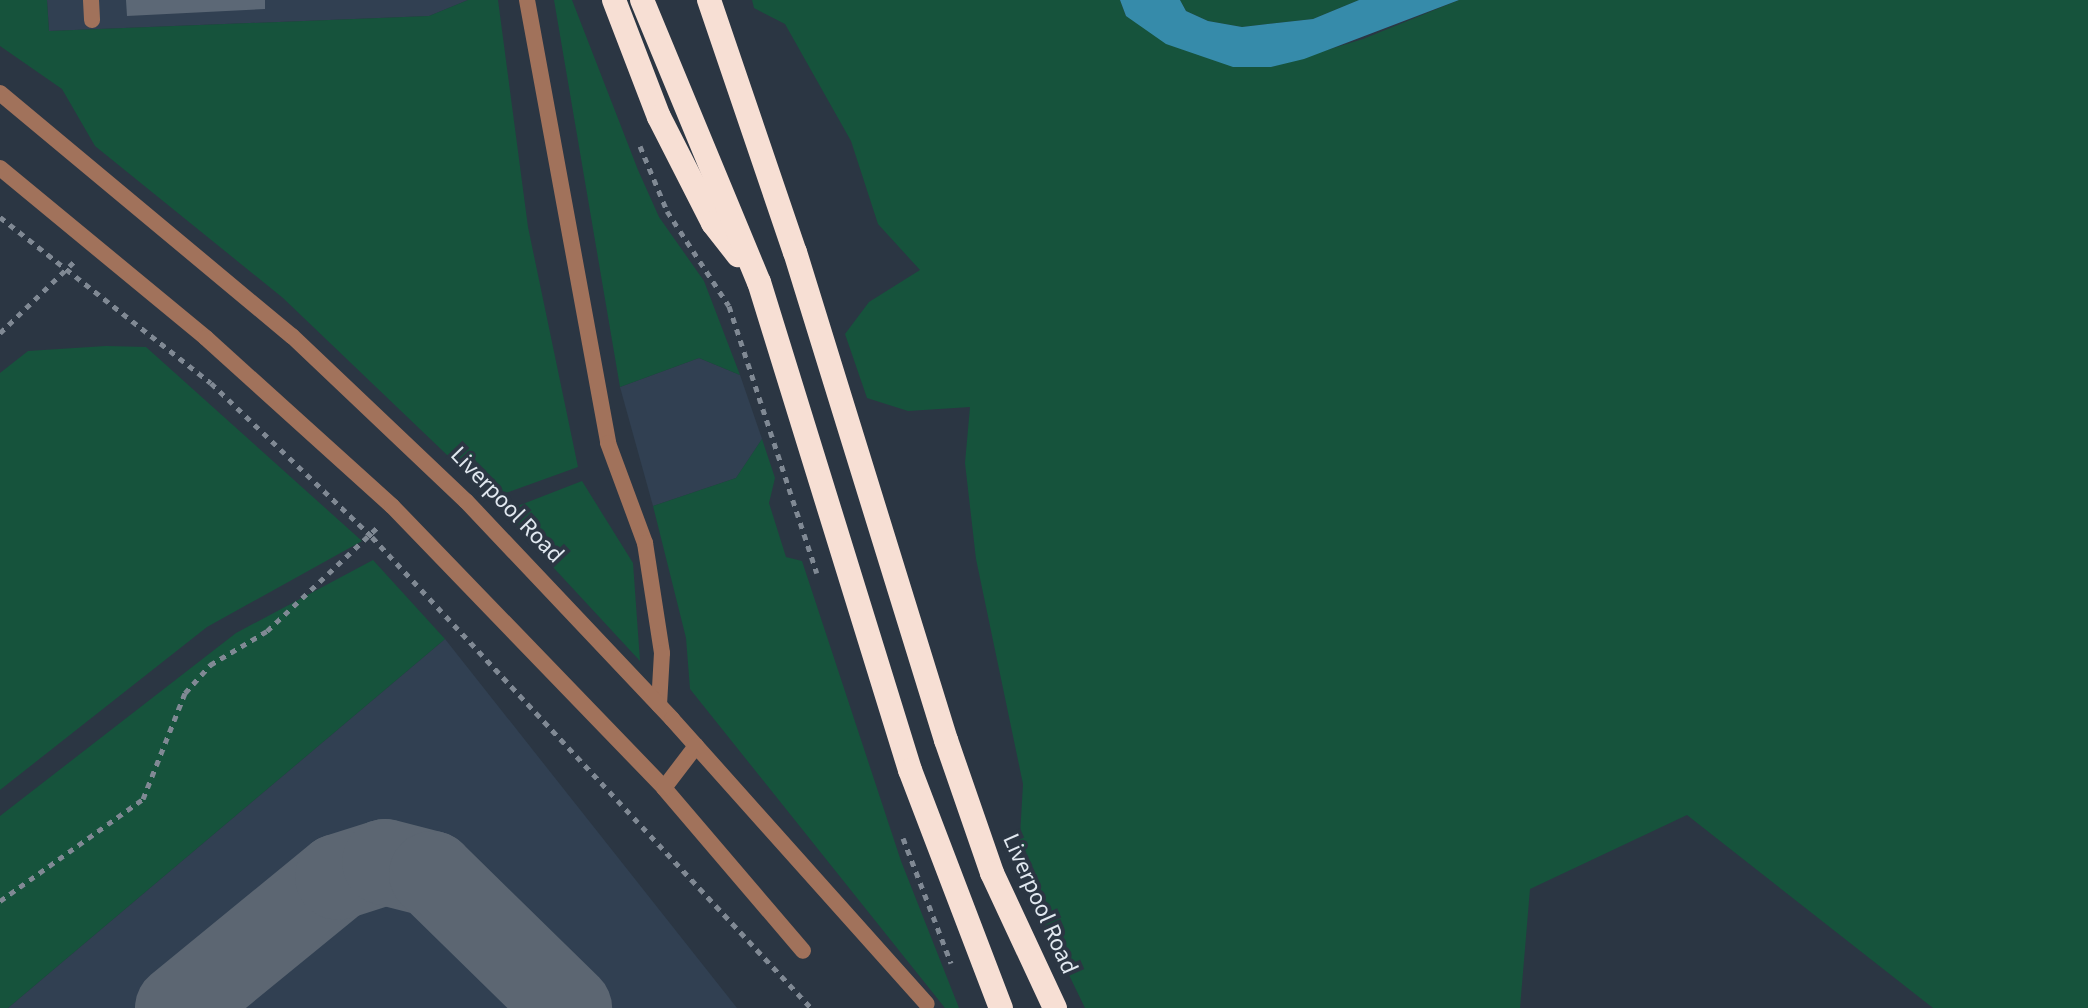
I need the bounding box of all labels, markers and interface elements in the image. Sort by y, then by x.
street label: Liverpool Road [444,441,570,569]
street label: Liverpool Road [996,829,1084,979]

